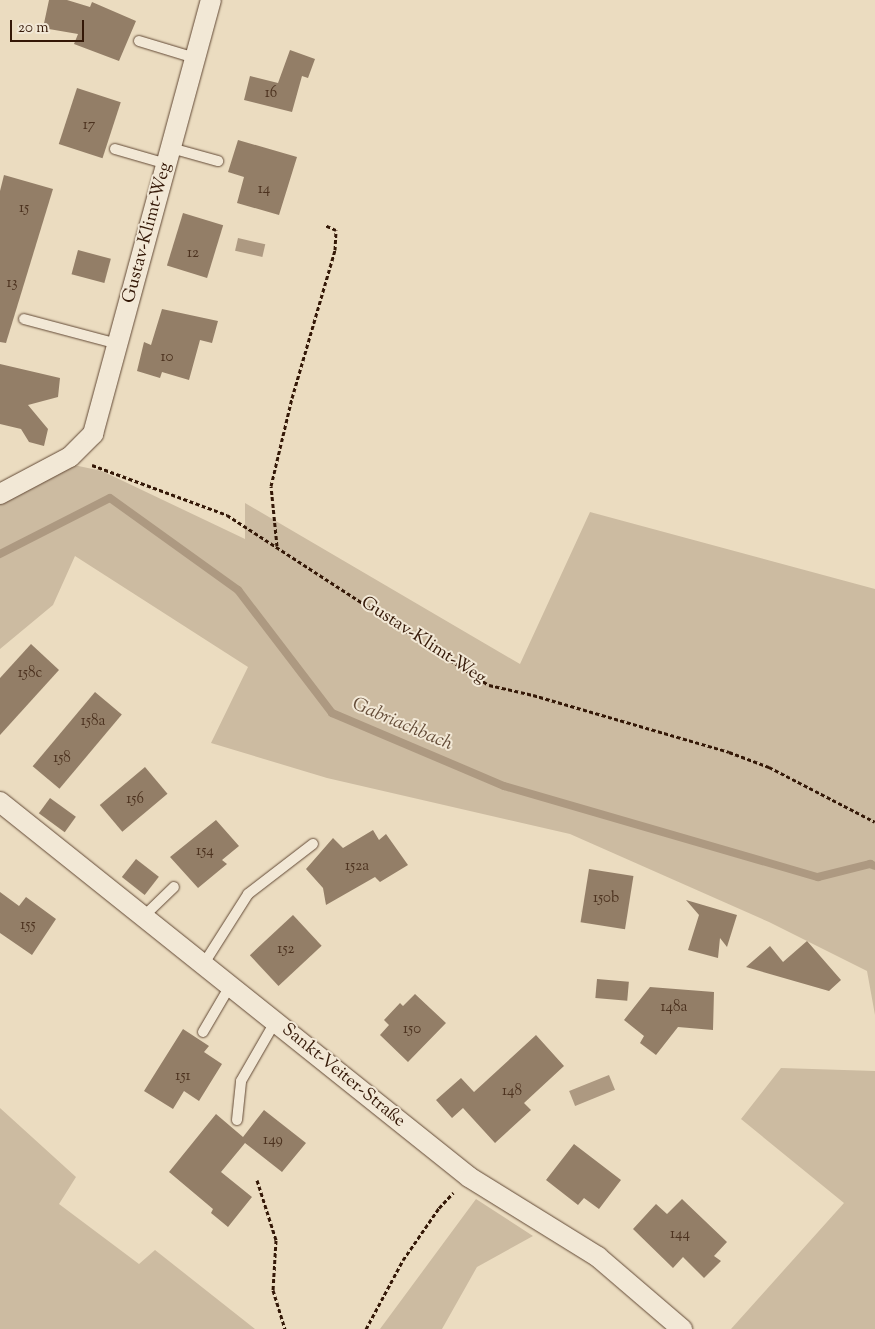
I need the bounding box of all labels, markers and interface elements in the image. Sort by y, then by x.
scale bar [12,10,86,42]
text: 20 m [18,18,49,39]
house number: 16 [265,85,277,103]
house number: 17 [83,117,95,135]
street label: Gustav-Klimt-Weg [119,160,177,306]
house number: 14 [258,181,270,199]
house number: 15 [19,200,29,218]
house number: 12 [187,245,199,263]
house number: 13 [6,275,18,293]
house number: 10 [161,349,173,367]
street label: Gustav-Klimt-Weg [356,593,490,689]
house number: 158c [18,665,42,683]
water label: Gabriachbach [348,694,456,756]
house number: 158a [81,713,105,731]
house number: 158 [53,750,71,768]
house number: 156 [126,791,144,809]
house number: 154 [196,843,214,861]
house number: 152a [345,858,369,876]
house number: 150b [593,890,619,908]
house number: 155 [20,917,36,935]
house number: 152 [277,941,295,959]
house number: 148a [660,999,688,1017]
street label: Sankt-Veiter-Straße [277,1020,409,1132]
house number: 150 [403,1021,421,1039]
house number: 151 [175,1068,191,1086]
house number: 148 [502,1083,522,1101]
house number: 149 [263,1132,283,1150]
house number: 144 [670,1226,690,1244]

